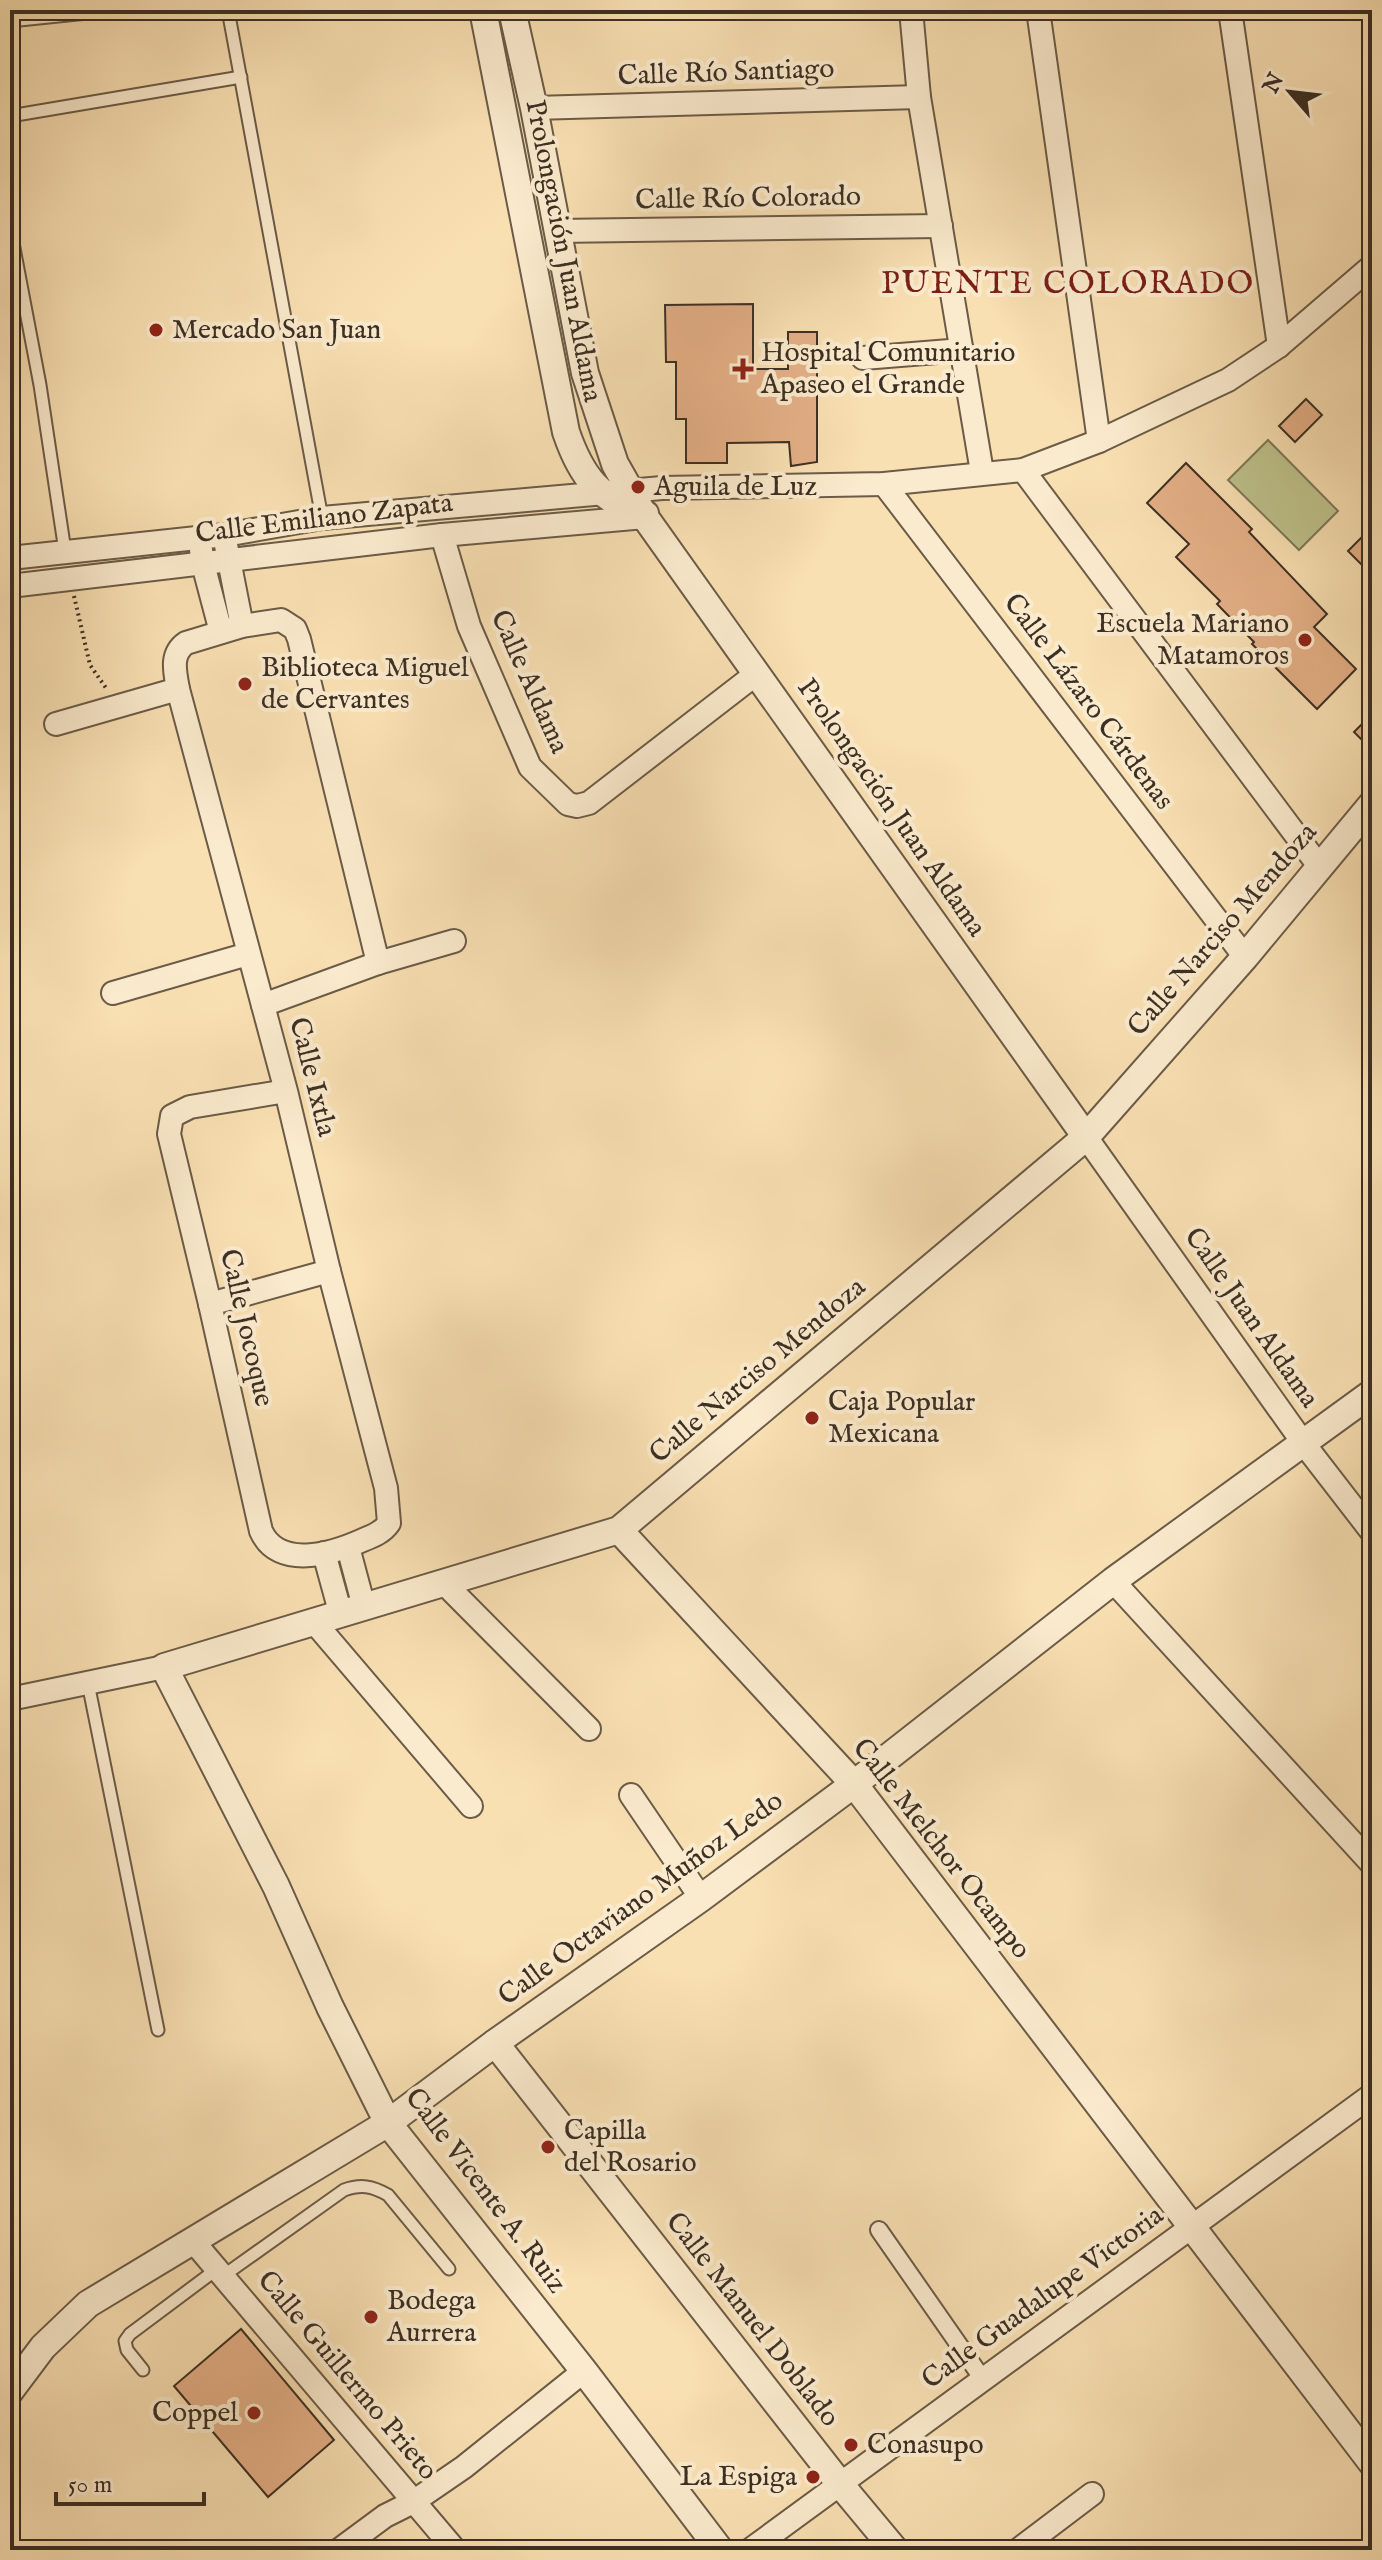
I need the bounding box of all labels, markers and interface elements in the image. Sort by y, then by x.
street label: Calle Río Santiago [617,52,835,94]
north arrow [1250,52,1330,132]
text: N [1257,69,1291,99]
street label: Prolongación Juan Aldama [517,97,610,406]
street label: Calle Río Colorado [635,180,861,218]
district label: PUENTE COLORADO [881,264,1255,305]
place label: Mercado San Juan [172,313,381,348]
marker: Mercado San Juan [147,321,165,339]
place label: Hospital Comunitario Apaseo el Grande [760,336,1015,403]
marker: Hospital Comunitario Apaseo el Grande [732,358,754,380]
place label: Aguila de Luz [653,470,817,505]
marker: Aguila de Luz [629,478,647,496]
street label: Calle Emiliano Zapata [193,486,456,552]
street label: Calle Lázaro Cárdenas [995,587,1181,817]
street label: Calle Aldama [482,605,577,760]
place label: Escuela Mariano Matamoros [1096,607,1289,674]
marker: Escuela Mariano Matamoros [1296,631,1314,649]
place label: Biblioteca Miguel de Cervantes [261,651,469,718]
street label: Prolongación Juan Aldama [789,672,994,945]
marker: Biblioteca Miguel de Cervantes [236,675,254,693]
street label: Calle Narciso Mendoza [1121,815,1326,1044]
street label: Calle Ixtla [280,1014,344,1141]
street label: Calle Juan Aldama [1176,1221,1327,1416]
street label: Calle Jocoque [211,1246,281,1410]
street label: Calle Narciso Mendoza [643,1270,874,1472]
place label: Caja Popular Mexicana [828,1385,975,1452]
marker: Caja Popular Mexicana [803,1409,821,1427]
street label: Calle Melchor Ocampo [844,1732,1038,1966]
street label: Calle Octaviano Muñoz Ledo [492,1784,790,2014]
street label: Calle Vicente A. Ruiz [396,2081,574,2301]
place label: Capilla del Rosario [564,2114,696,2181]
marker: Capilla del Rosario [539,2138,557,2156]
street label: Calle Guadalupe Victoria [915,2198,1172,2398]
street label: Calle Manuel Doblado [657,2206,847,2434]
street label: Calle Guillermo Prieto [249,2264,445,2488]
place label: Bodega Aurrera [386,2284,477,2351]
marker: Bodega Aurrera [362,2308,380,2326]
place label: Coppel [152,2396,238,2431]
marker: Coppel [245,2404,263,2422]
place label: Conasupo [867,2428,984,2463]
marker: Conasupo [842,2436,860,2454]
scale bar [56,2456,204,2506]
place label: La Espiga [680,2460,798,2495]
marker: La Espiga [804,2468,822,2486]
text: 50 m [68,2470,112,2501]

